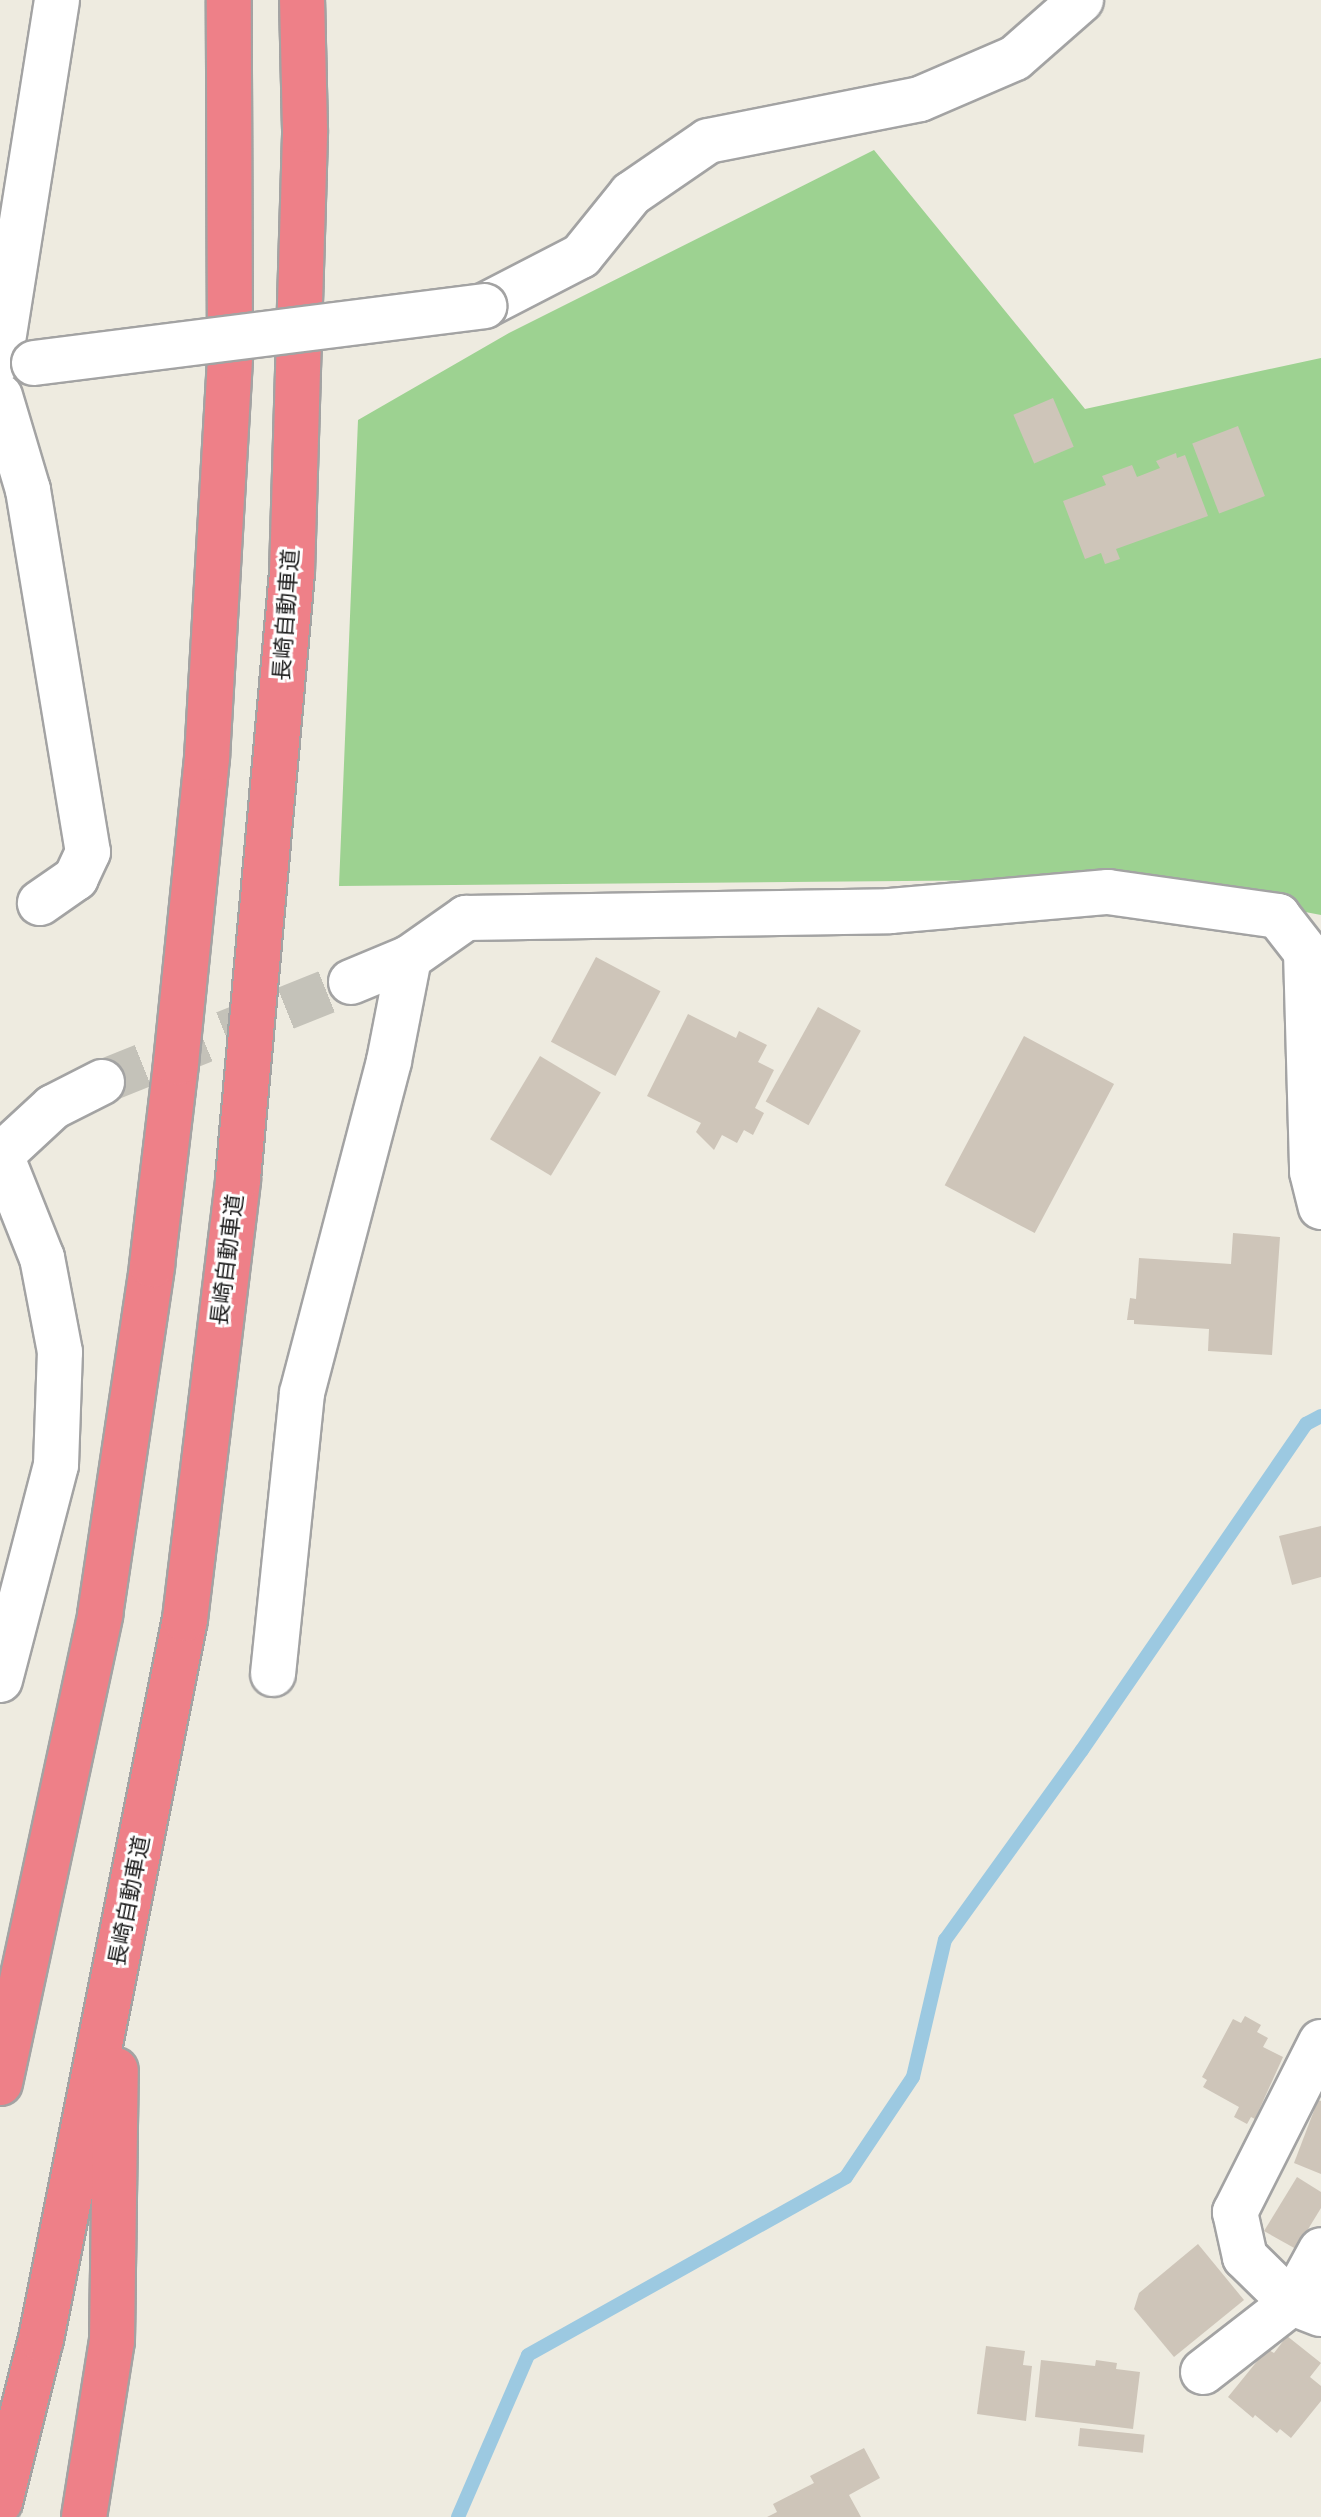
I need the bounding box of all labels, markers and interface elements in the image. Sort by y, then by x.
street label: 長崎自動車道 [269,548,305,682]
street label: 長崎自動車道 [207,1193,249,1327]
street label: 長崎自動車道 [104,1834,156,1968]

